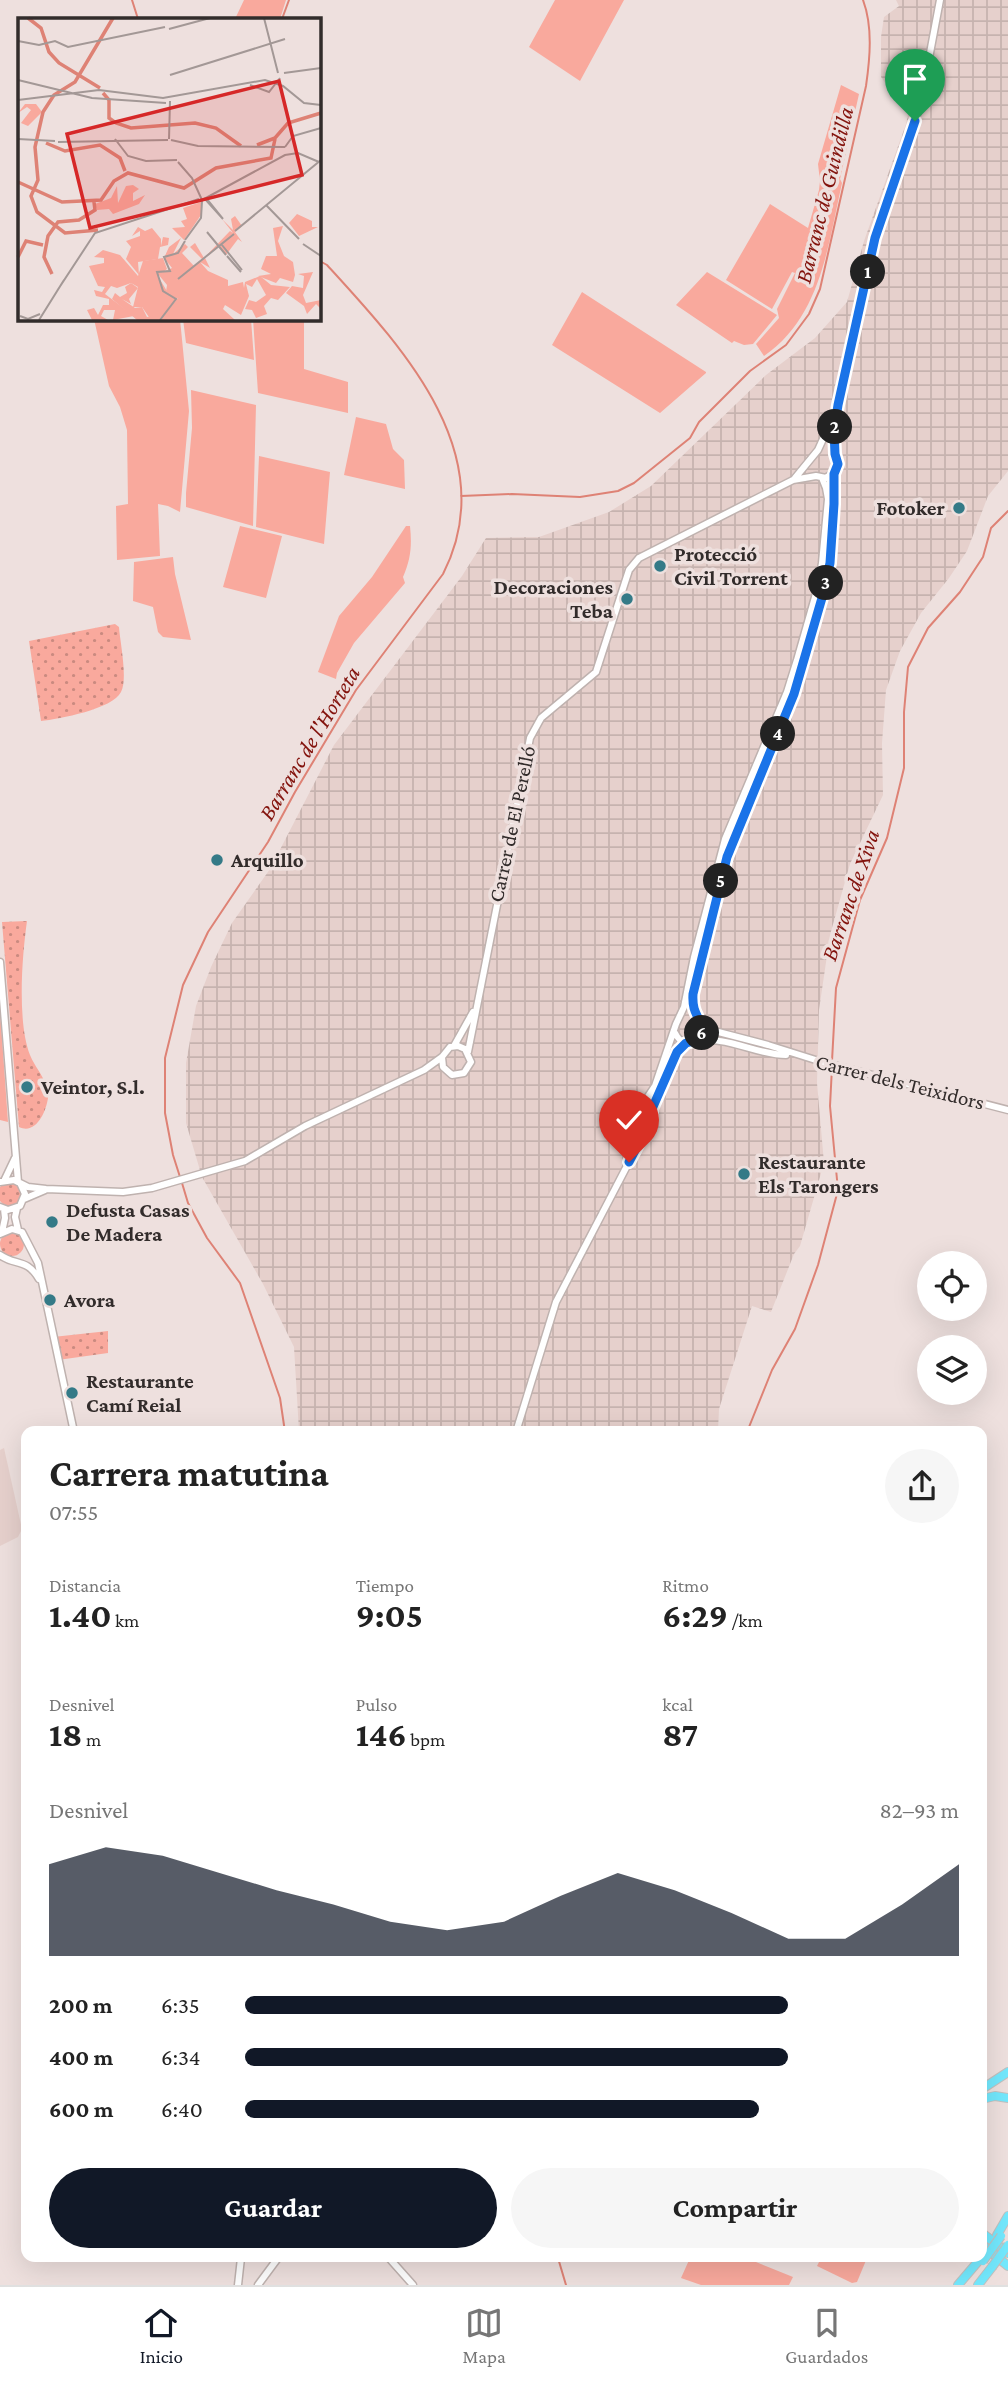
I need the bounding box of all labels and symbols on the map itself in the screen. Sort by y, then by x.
inset map [18,18,320,320]
pin [885,49,945,121]
water label: Barranc de Guindilla [790,104,859,286]
pin: 1 [850,254,886,290]
pin: 2 [818,410,852,444]
place label: Fotoker [876,496,946,520]
marker: Fotoker [951,500,967,516]
place label: Protecció Civil Torrent [674,542,788,590]
marker: Protecció Civil Torrent [652,558,668,574]
pin: 3 [808,566,844,600]
place label: Decoraciones Teba [493,575,614,623]
marker: Decoraciones Teba [619,591,635,607]
water label: Barranc de l'Horteta [253,661,365,824]
pin: 4 [760,716,796,752]
street label: Carrer de El Perelló [484,744,540,904]
water label: Barranc de Xiva [815,826,885,964]
place label: Arquillo [230,848,304,872]
marker: Arquillo [209,852,225,868]
pin: 5 [704,864,738,898]
pin: 6 [684,1016,720,1050]
street label: Carrer dels Teixidors [813,1049,987,1115]
place label: Veintor, S.l. [40,1075,145,1099]
marker: Veintor, S.l. [19,1079,35,1095]
pin [599,1090,659,1162]
place label: Restaurante Els Tarongers [758,1150,879,1198]
marker: Restaurante Els Tarongers [736,1166,752,1182]
place label: Defusta Casas De Madera [66,1198,190,1246]
marker: Defusta Casas De Madera [44,1214,60,1230]
place label: Avora [63,1288,116,1312]
marker: Avora [42,1292,58,1308]
place label: Restaurante Camí Reial [86,1369,194,1417]
marker: Restaurante Camí Reial [64,1385,80,1401]

